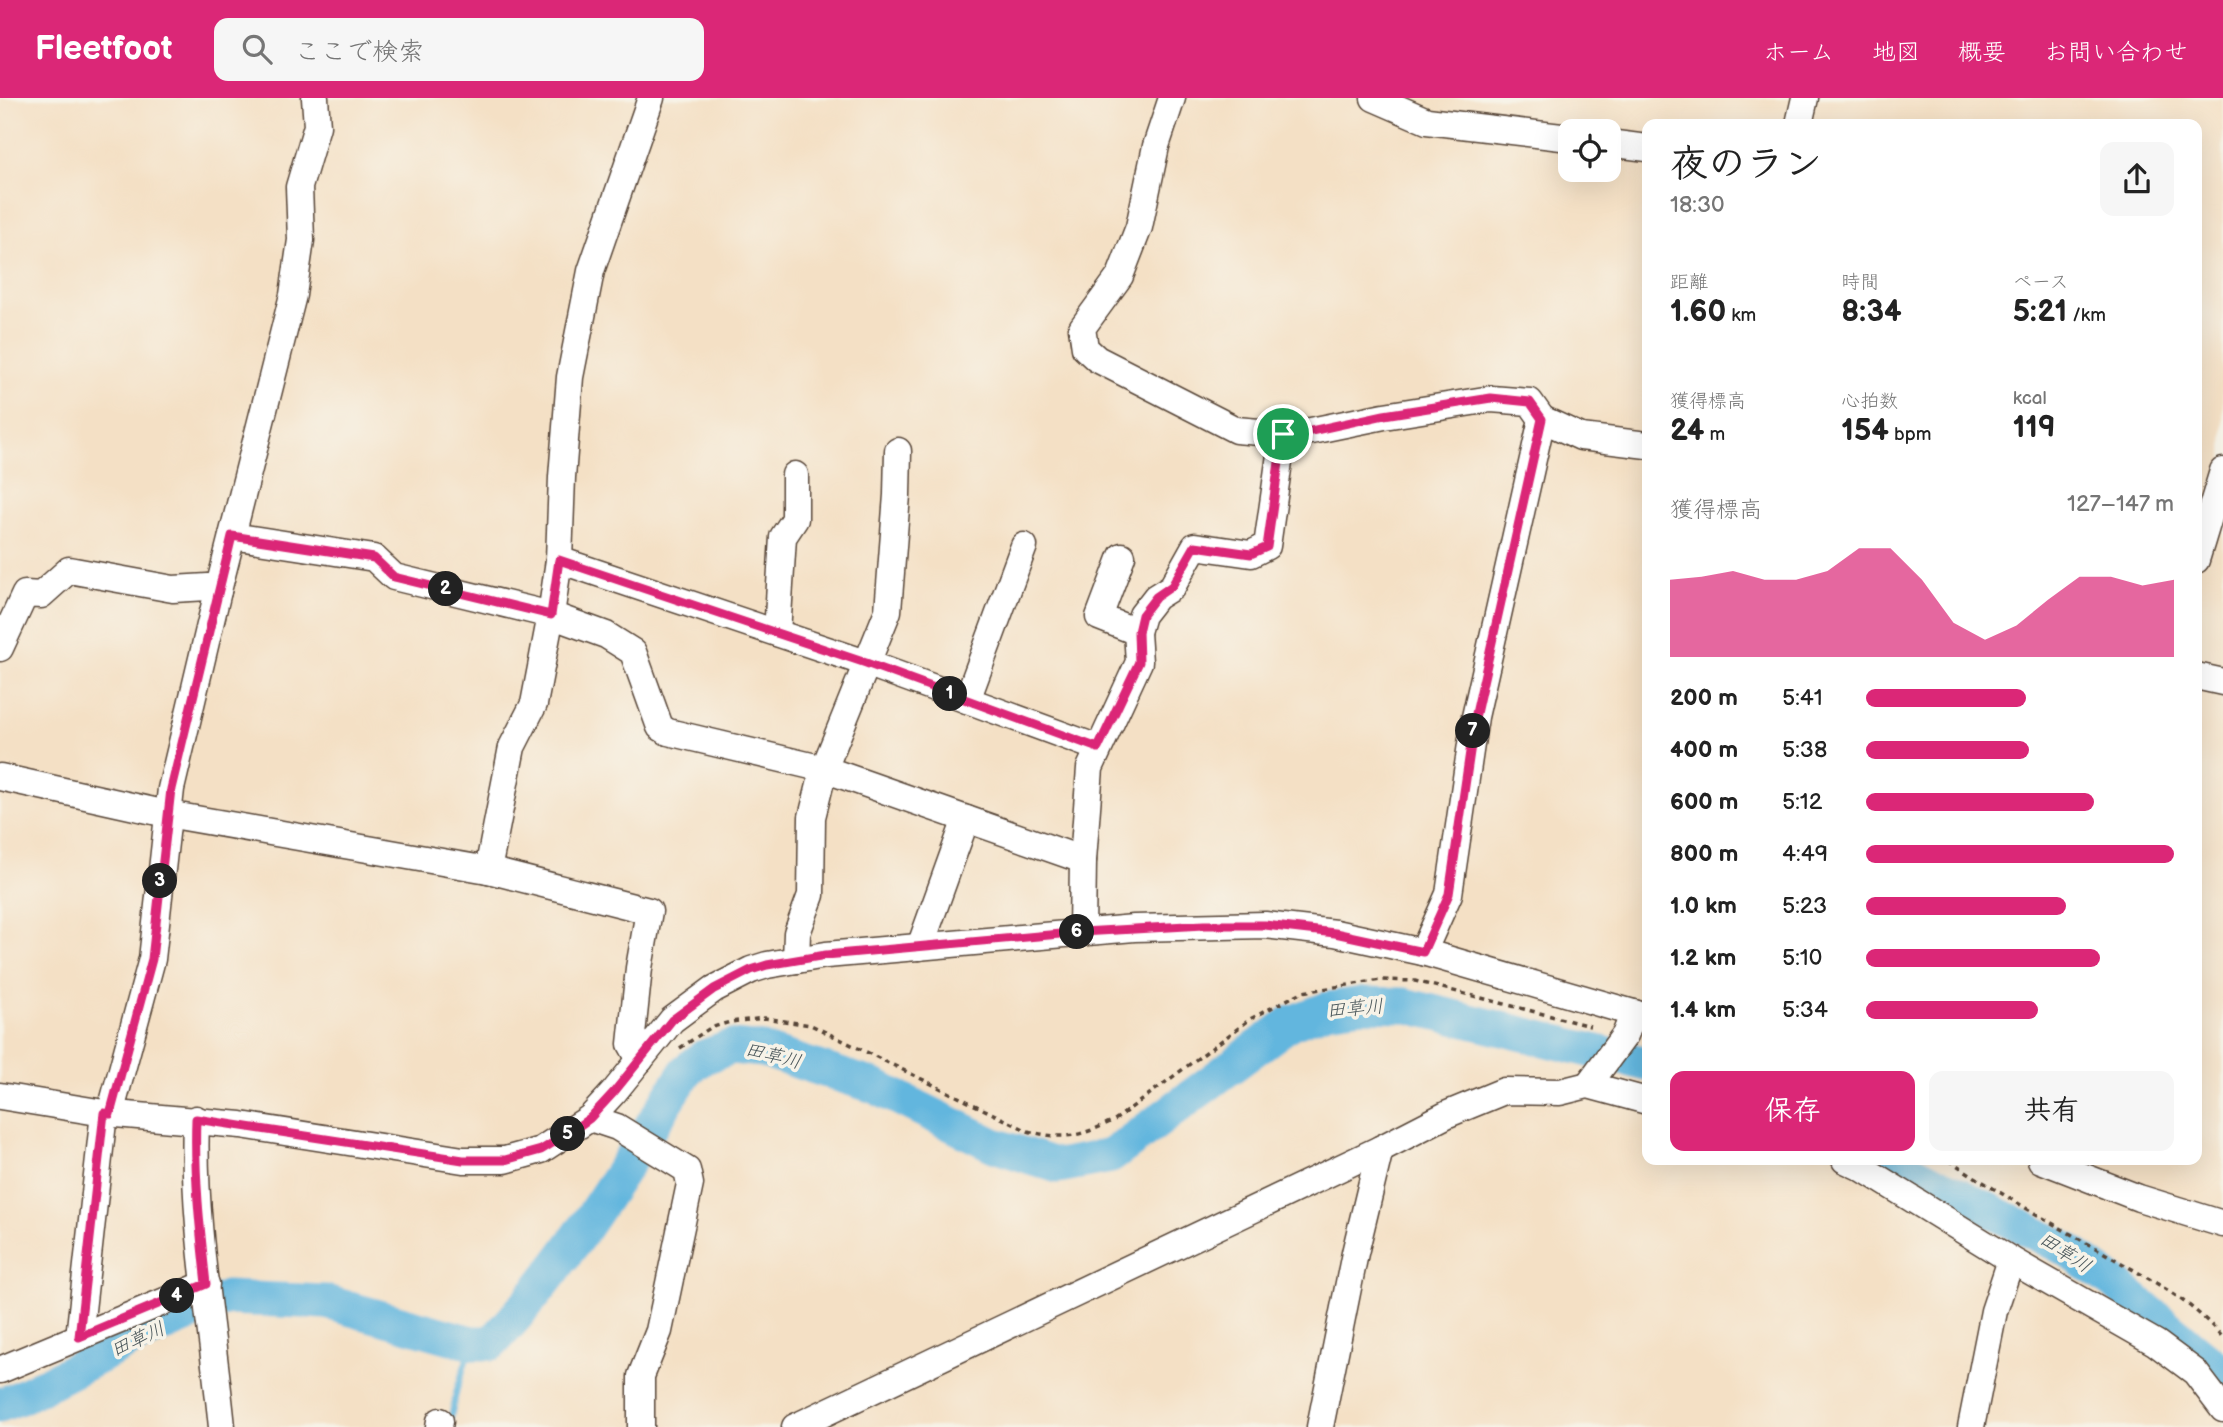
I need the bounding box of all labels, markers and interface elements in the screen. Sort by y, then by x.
search box [214,18,704,81]
text: Fleetfoot [35,29,172,69]
icon: search [238,30,276,68]
text: ここで検索 [294,37,424,68]
text: ホーム [1763,38,1834,67]
text: 地図 [1872,38,1920,67]
text: 概要 [1958,38,2006,67]
text: お問い合わせ [2044,38,2188,67]
map controls [1558,119,1621,182]
button: locate [1558,119,1621,182]
text: 夜のラン [1670,142,1822,187]
button: share [2100,142,2174,216]
text: 18:30 [1670,191,1725,219]
text: 距離 [1670,271,1708,294]
text: 時間 [1841,271,1879,294]
text: ペース [2013,271,2069,294]
text: 1.60 [1670,294,1726,330]
text: 8:34 [1841,294,1902,330]
text: 5:21 [2013,294,2067,330]
text: km [1726,304,1756,327]
text: /km [2067,304,2106,327]
text: kcal [2013,387,2047,410]
text: 獲得標高 [1670,390,1746,413]
text: 心拍数 [1841,390,1898,413]
pin [1253,404,1313,464]
text: 119 [2013,410,2056,446]
text: 24 [1670,413,1704,449]
text: 154 [1841,413,1889,449]
icon: arrive [1264,415,1302,453]
text: m [1704,423,1725,446]
text: bpm [1889,423,1932,446]
text: 127–147 m [2067,490,2174,518]
text: 獲得標高 [1670,496,1762,524]
pin: 2 [428,572,464,606]
text: 2 [440,577,451,600]
pin: 1 [932,676,968,712]
text: 1 [946,682,954,705]
text: 200 m [1670,684,1738,712]
text: 5:41 [1782,684,1823,712]
pin: 7 [1456,714,1490,748]
text: 7 [1467,719,1478,742]
text: 400 m [1670,736,1738,764]
text: 5:38 [1782,736,1827,764]
text: 600 m [1670,788,1738,816]
text: 5:12 [1782,788,1822,816]
text: 800 m [1670,840,1738,868]
text: 4:49 [1782,840,1828,868]
pin: 3 [142,864,178,898]
text: 3 [154,869,165,892]
text: 1.0 km [1670,892,1737,920]
text: 5:23 [1782,892,1827,920]
pin: 6 [1060,914,1094,950]
text: 6 [1071,920,1082,943]
text: 1.2 km [1670,944,1736,972]
text: 5:10 [1782,944,1822,972]
water label: 田草川 [1326,995,1384,1023]
text: 1.4 km [1670,996,1736,1024]
text: 5:34 [1782,996,1828,1024]
water label: 田草川 [743,1038,803,1074]
button: 保存 [1670,1071,1915,1151]
button: 共有 [1929,1071,2174,1151]
pin: 5 [550,1116,586,1152]
text: 5 [562,1122,573,1145]
water label: 田草川 [2035,1228,2095,1278]
pin: 4 [160,1278,194,1314]
text: 4 [171,1284,182,1307]
water label: 田草川 [107,1318,169,1362]

